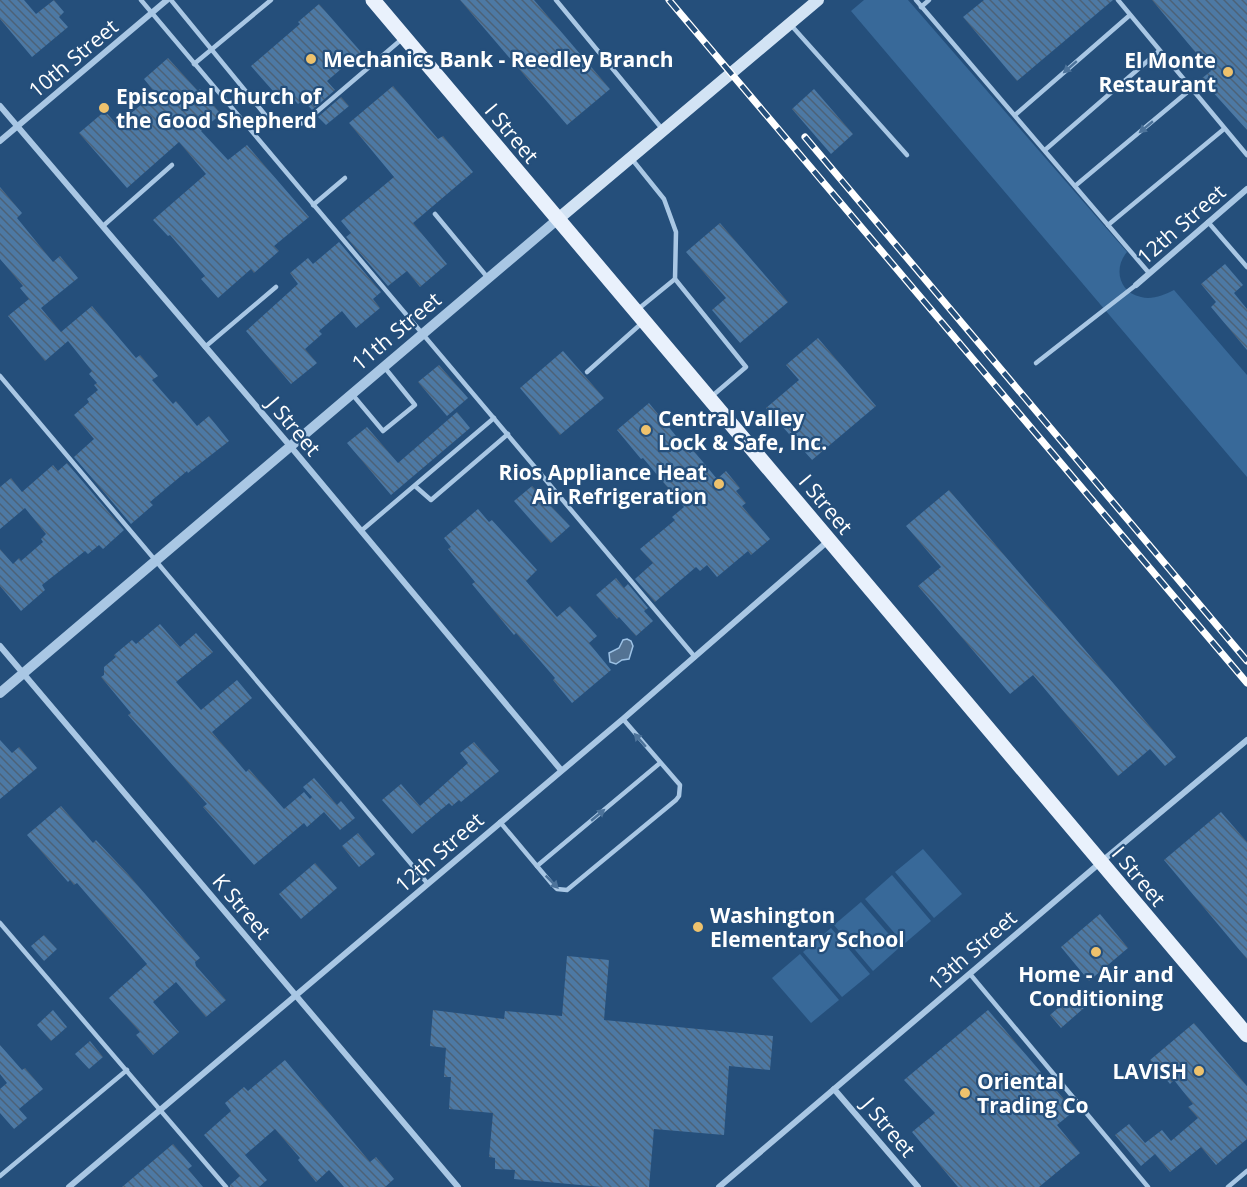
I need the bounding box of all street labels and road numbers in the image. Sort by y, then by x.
street label: 10th Street [22,12,124,104]
street label: I Street [479,97,545,169]
street label: 12th Street [1131,178,1231,270]
street label: 11th Street [345,285,447,377]
street label: J Street [260,389,327,462]
street label: I Street [793,468,859,540]
street label: 12th Street [389,806,489,898]
street label: I Street [1106,840,1172,912]
street label: K Street [207,868,277,944]
street label: 13th Street [922,904,1022,996]
street label: J Street [855,1090,922,1163]

